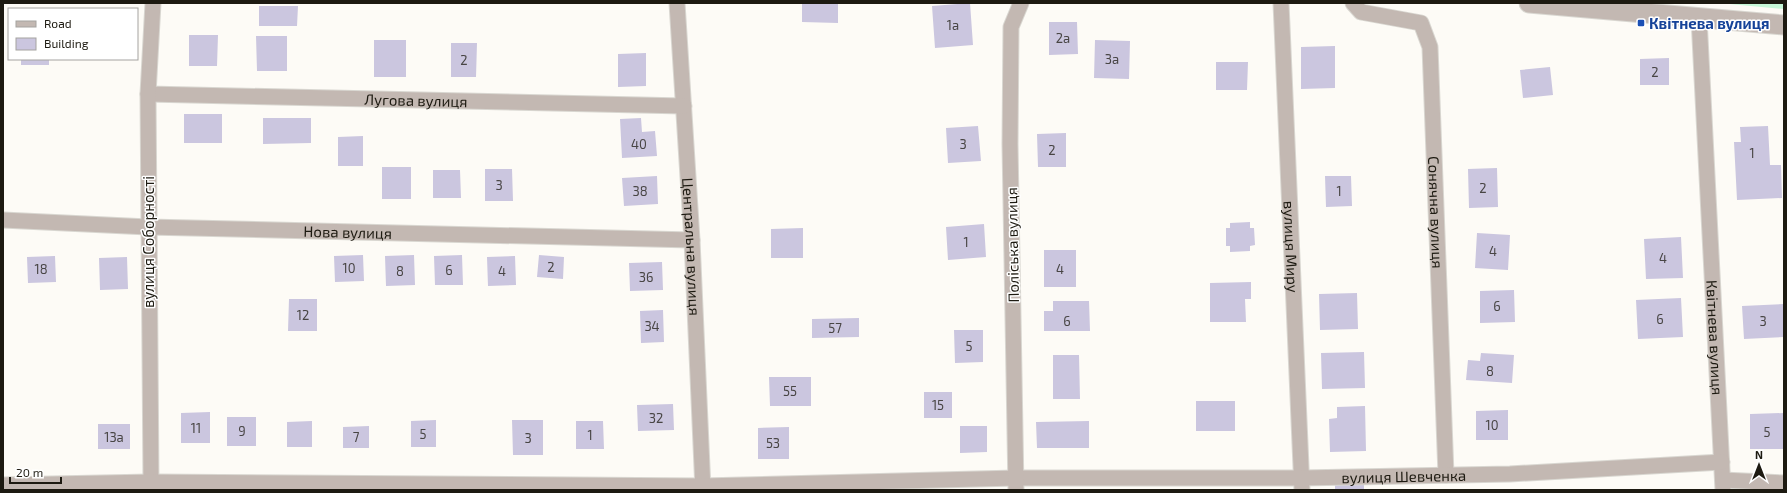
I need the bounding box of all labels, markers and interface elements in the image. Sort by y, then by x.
legend [8,8,138,60]
place label: Квітнева вулиця [1649,14,1770,32]
text: Road [44,16,72,30]
house number: 1а [947,17,959,33]
marker: Квітнева вулиця [1636,18,1646,28]
house number: 2а [1056,30,1070,46]
text: Building [44,36,89,50]
house number: 3а [1105,51,1119,67]
house number: 2 [460,52,468,68]
house number: 2 [1651,64,1659,80]
street label: Лугова вулиця [364,90,468,110]
house number: 40 [631,136,647,152]
house number: 3 [959,136,967,152]
house number: 2 [1048,142,1056,158]
house number: 1 [1749,145,1755,161]
street label: Сонячна вулиця [1425,156,1447,269]
street label: вулиця Соборності [139,176,158,308]
house number: 3 [495,177,503,193]
street label: Центральна вулиця [679,177,704,316]
house number: 2 [1479,180,1487,196]
house number: 38 [632,183,648,199]
house number: 1 [1336,183,1342,199]
street label: Поліська вулиця [1002,187,1023,303]
street label: вулиця Миру [1280,200,1302,293]
street label: Нова вулиця [303,222,392,242]
house number: 1 [963,234,969,250]
house number: 4 [1489,243,1497,259]
house number: 4 [1659,250,1667,266]
house number: 2 [547,259,555,275]
house number: 10 [342,260,356,276]
house number: 18 [34,261,48,277]
house number: 4 [1056,261,1064,277]
house number: 6 [445,262,453,278]
house number: 8 [396,263,404,279]
house number: 4 [498,263,506,279]
house number: 36 [639,269,653,285]
street label: Квітнева вулиця [1703,280,1727,396]
house number: 6 [1493,298,1501,314]
house number: 12 [297,307,309,323]
house number: 6 [1656,311,1664,327]
house number: 6 [1063,313,1071,329]
house number: 3 [1759,313,1767,329]
house number: 34 [644,318,660,334]
house number: 57 [828,320,842,336]
house number: 5 [966,338,973,354]
house number: 8 [1486,363,1494,379]
house number: 55 [783,383,797,399]
house number: 15 [932,397,944,413]
house number: 32 [649,410,663,426]
house number: 10 [1485,417,1499,433]
house number: 11 [191,420,201,436]
house number: 9 [238,423,246,439]
house number: 5 [1764,424,1771,440]
house number: 5 [420,426,427,442]
house number: 1 [587,427,593,443]
house number: 13а [104,429,124,445]
house number: 7 [353,429,360,445]
house number: 3 [524,430,532,446]
house number: 53 [766,435,780,451]
north arrow [1739,445,1779,485]
text: N [1755,448,1763,461]
scale bar [10,459,61,485]
text: 20 m [16,465,43,479]
street label: вулиця Шевченка [1341,466,1466,487]

